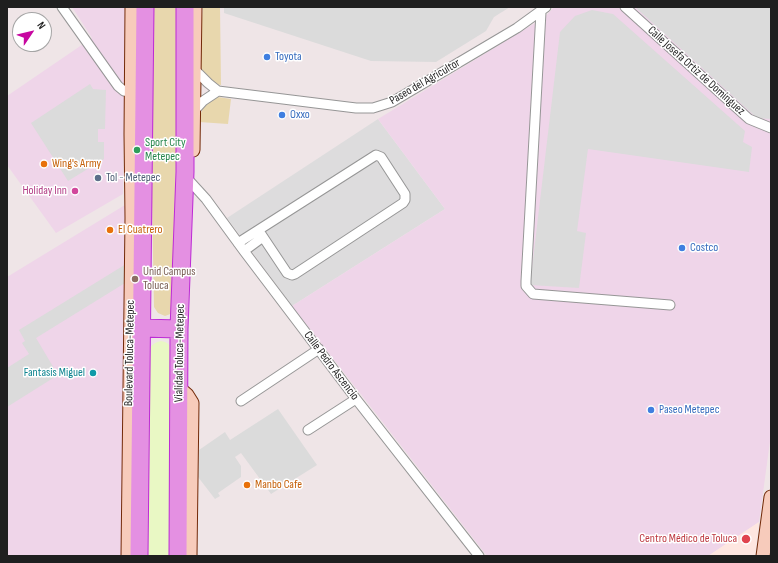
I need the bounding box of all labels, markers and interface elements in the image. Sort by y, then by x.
north arrow [12,12,52,52]
text: N [34,19,48,32]
street label: Calle Josefa Ortiz de Domínguez [644,23,748,119]
place label: Toyota [275,50,302,64]
marker: Toyota [262,52,272,62]
street label: Paseo del Agricultor [387,56,463,108]
place label: Oxxo [290,108,310,122]
marker: Oxxo [277,110,287,120]
place label: Sport City Metepec [145,136,186,164]
marker: Sport City Metepec [132,145,142,155]
place label: Wing's Army [52,157,101,171]
marker: Wing's Army [39,159,49,169]
place label: Tol - Metepec [106,171,160,185]
marker: Tol - Metepec [93,173,103,183]
place label: Holiday Inn [22,184,67,198]
marker: Holiday Inn [70,186,80,196]
place label: El Cuatrero [118,223,162,237]
marker: El Cuatrero [105,225,115,235]
place label: Costco [690,241,718,255]
marker: Costco [677,243,687,253]
place label: Unid Campus Toluca [143,265,195,293]
marker: Unid Campus Toluca [130,274,140,284]
street label: Boulevard Toluca-Metepec [122,300,138,406]
street label: Vialidad Toluca-Metepec [172,304,188,402]
street label: Calle Pedro Ascencio [300,329,362,403]
place label: Fantasis Miguel [24,366,85,380]
marker: Fantasis Miguel [88,368,98,378]
place label: Paseo Metepec [659,403,719,417]
marker: Paseo Metepec [646,405,656,415]
place label: Manbo Cafe [255,478,302,492]
marker: Manbo Cafe [242,480,252,490]
place label: Centro Médico de Toluca [639,532,737,546]
marker: Centro Médico de Toluca [740,533,752,545]

